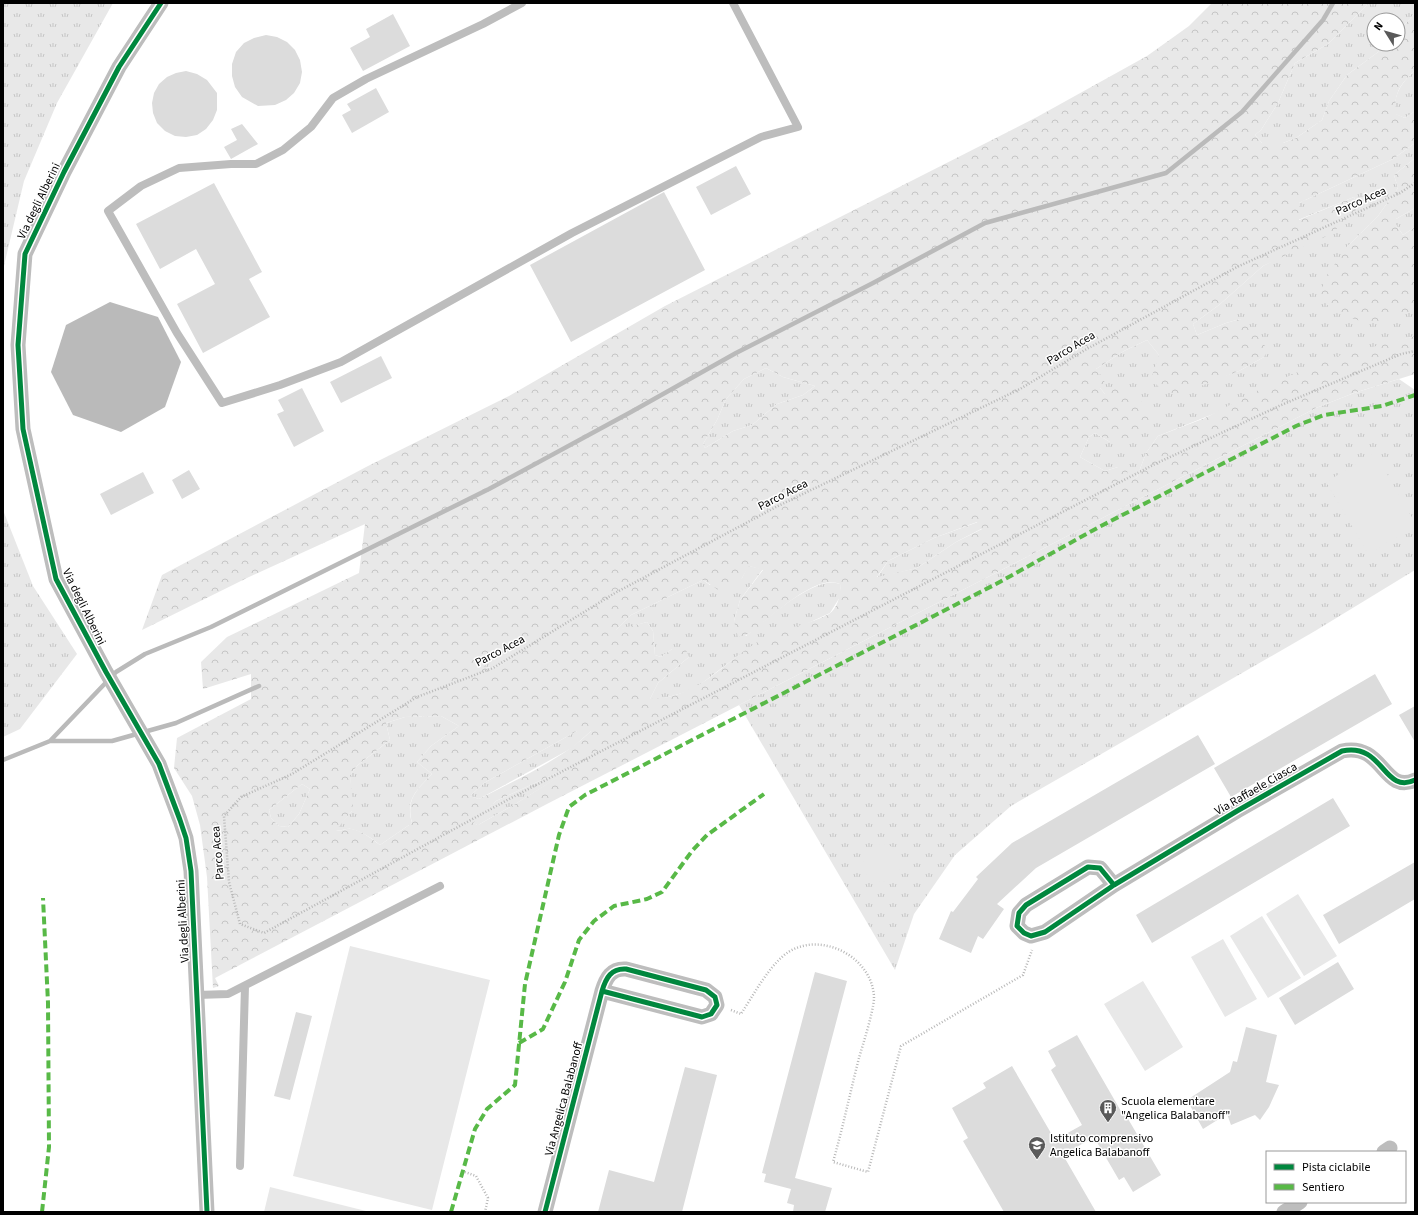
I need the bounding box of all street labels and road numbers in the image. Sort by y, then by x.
street label: Via degli Alberini [13,160,65,242]
street label: Parco Acea [1333,182,1389,220]
street label: Parco Acea [1043,327,1099,369]
street label: Parco Acea [755,475,811,515]
street label: Via degli Alberini [58,566,110,648]
street label: Parco Acea [472,631,528,671]
street label: Via Raffaele Ciasca [1212,758,1300,820]
street label: Parco Acea [207,825,229,881]
street label: Via degli Alberini [172,879,194,963]
street label: Via Angelica Balabanoff [541,1039,588,1158]

